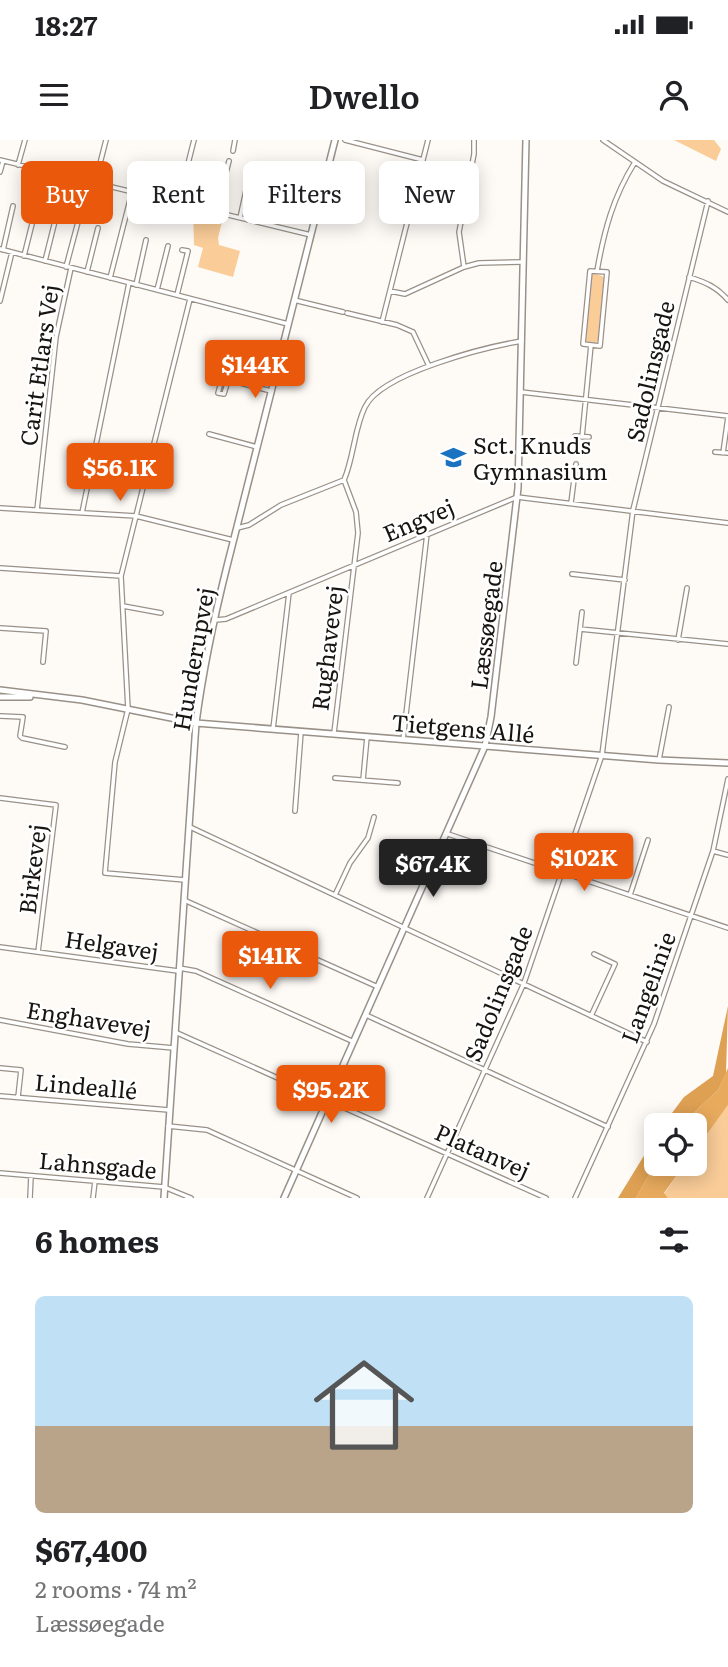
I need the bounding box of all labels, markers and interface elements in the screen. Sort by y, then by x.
text: 18:27 [35,5,97,44]
text: Dwello [308,71,420,119]
icon: menu [35,76,73,114]
icon: person [655,76,693,114]
chip: Buy [21,161,113,224]
chip: Rent [127,161,229,224]
chip: Filters [243,161,365,224]
chip: New [379,161,479,224]
street label: Carit Etlars Vej [10,282,66,448]
street label: Sadolinsgade [616,297,682,445]
pin: $144K [206,341,304,400]
text: $144K [221,346,289,380]
place label: Sct. Knuds Gymnasium [473,427,608,487]
school or university icon: Sct. Knuds Gymnasium [439,443,467,471]
pin: $56.1K [63,444,177,503]
text: $56.1K [83,449,157,483]
street label: Engvej [377,489,459,549]
street label: Læssøegade [460,559,510,691]
street label: Rughavevej [301,583,351,713]
street label: Hunderupvej [163,584,221,734]
street label: Tietgens Allé [390,704,536,750]
street label: Birkevej [9,822,53,916]
pin: $102K [535,834,633,893]
text: $102K [550,839,618,873]
pin: $67.4K [376,840,490,899]
text: $67.4K [395,845,471,879]
street label: Sadolinsgade [454,920,540,1066]
street label: Helgavej [63,921,161,967]
street label: Langelinie [611,927,683,1047]
pin: $141K [221,932,319,991]
text: $141K [238,937,302,971]
street label: Enghavevej [24,991,154,1045]
street label: Lindeallé [33,1064,139,1106]
pin: $95.2K [274,1066,388,1125]
text: $95.2K [292,1071,370,1105]
map controls [644,1113,707,1176]
button: locate [644,1113,707,1176]
street label: Platanvej [430,1114,536,1186]
street label: Lahnsgade [38,1142,158,1186]
text: 6 homes [35,1218,159,1262]
icon: filters [655,1221,693,1259]
icon: home [301,1342,427,1468]
text: $67,400 [35,1527,147,1571]
text: 2 rooms · 74 m² [35,1571,197,1605]
text: Læssøegade [35,1605,165,1639]

